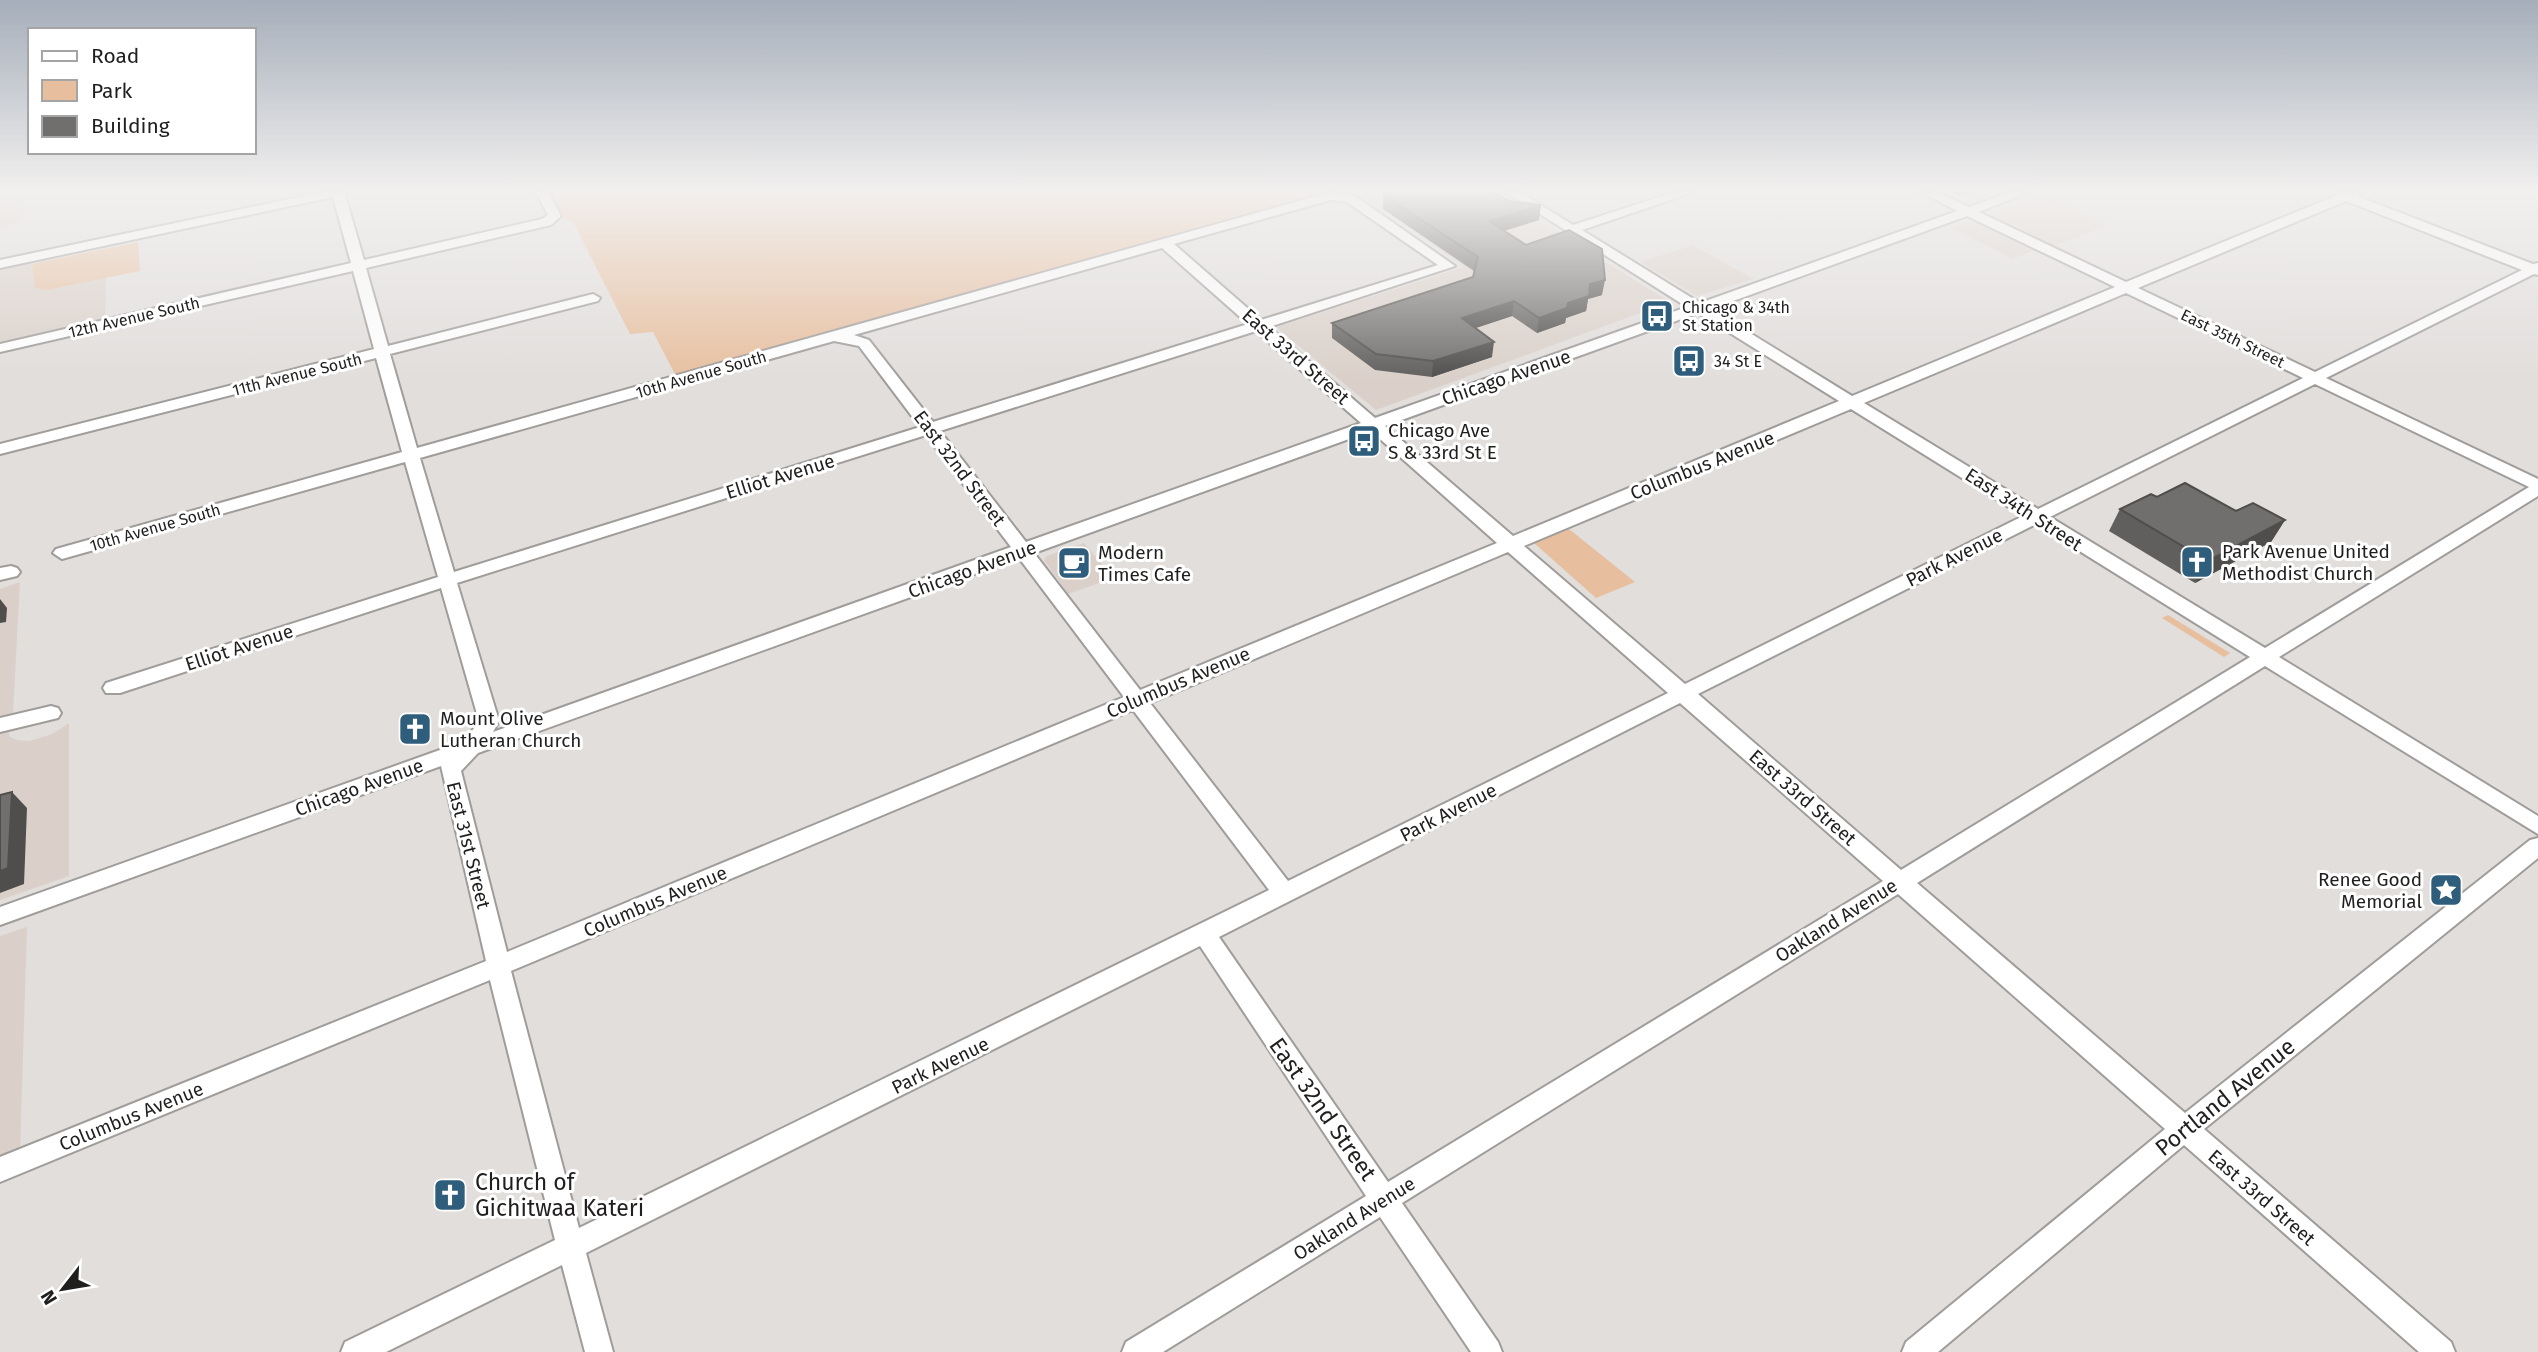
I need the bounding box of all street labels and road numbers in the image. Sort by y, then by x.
street label: 12th Avenue South [67,293,202,342]
street label: East 33rd Street [1237,304,1354,409]
street label: East 35th Street [2178,305,2288,372]
street label: Chicago Avenue [1439,345,1574,410]
street label: 10th Avenue South [634,347,769,402]
street label: 11th Avenue South [230,349,364,400]
street label: East 32nd Street [909,406,1011,531]
street label: Columbus Avenue [1627,426,1778,505]
street label: Elliot Avenue [723,449,837,504]
street label: East 34th Street [1961,463,2087,556]
street label: 10th Avenue South [88,500,223,555]
street label: Park Avenue [1902,523,2006,592]
street label: Chicago Avenue [905,536,1039,603]
street label: Elliot Avenue [182,619,296,676]
street label: Columbus Avenue [1103,642,1253,723]
street label: East 33rd Street [1744,745,1861,850]
street label: Chicago Avenue [292,754,426,821]
street label: Park Avenue [1396,778,1500,847]
street label: East 31st Street [442,779,495,911]
street label: Columbus Avenue [580,861,730,942]
street label: Oakland Avenue [1771,874,1901,967]
street label: Park Avenue [888,1032,993,1099]
street label: East 32nd Street [1263,1032,1383,1186]
street label: Portland Avenue [2149,1032,2301,1162]
street label: Columbus Avenue [56,1077,207,1156]
street label: East 33rd Street [2203,1145,2320,1250]
street label: Oakland Avenue [1289,1172,1419,1265]

